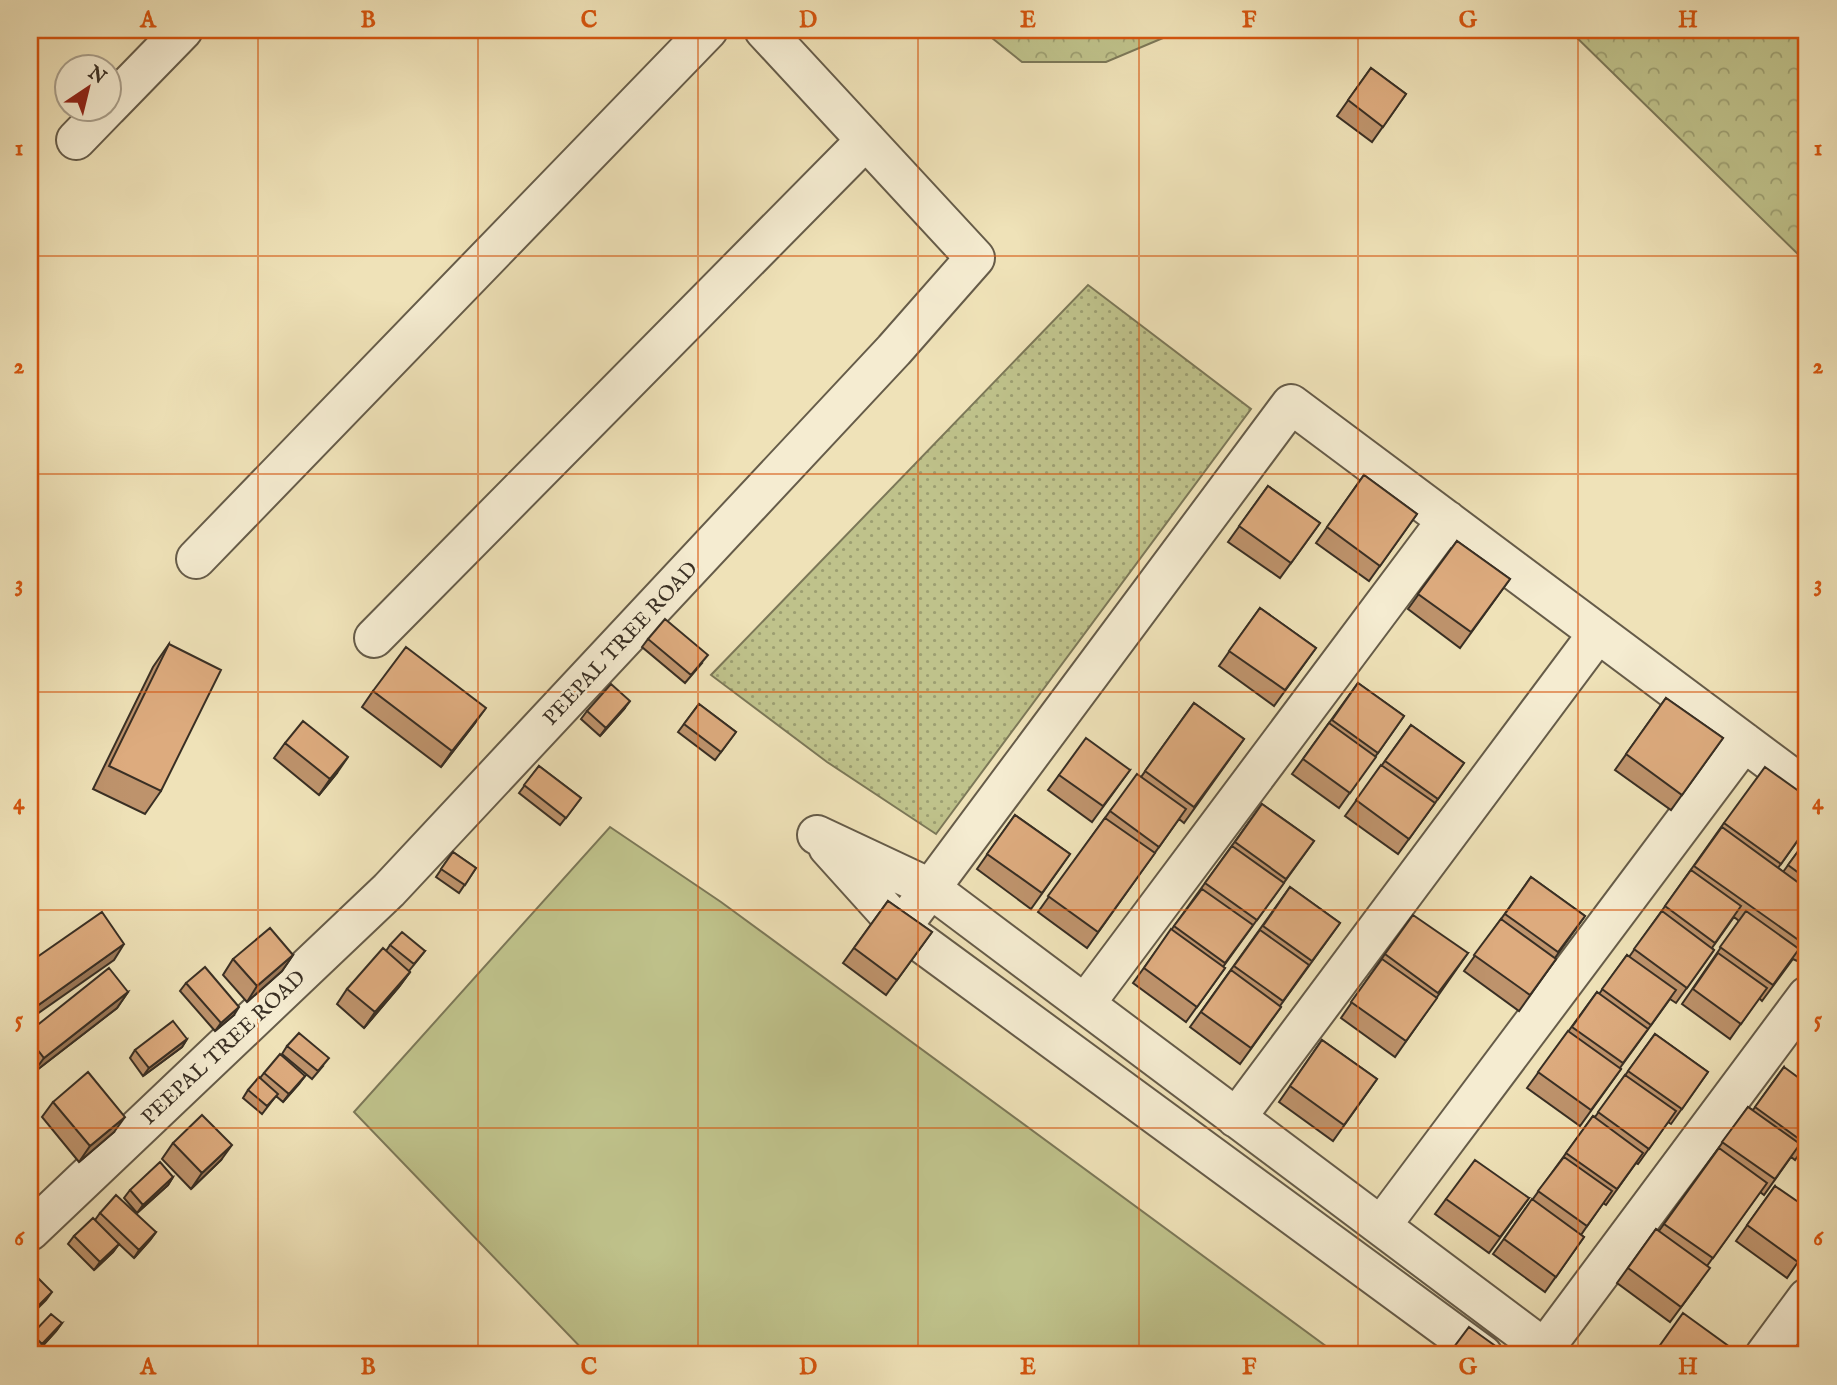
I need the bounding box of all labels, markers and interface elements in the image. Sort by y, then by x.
text: A [139,6,157,35]
text: B [360,6,376,35]
text: C [581,6,598,35]
text: D [799,6,817,35]
text: E [1020,6,1036,35]
text: F [1242,6,1257,35]
text: G [1459,6,1478,35]
text: H [1678,6,1698,35]
north arrow [52,52,122,122]
text: N [82,61,111,91]
text: 1 [15,134,23,163]
text: 1 [1814,134,1822,163]
text: 2 [14,352,25,381]
text: 2 [1813,352,1824,381]
street label: PEEPAL TREE ROAD [538,556,704,732]
text: 3 [15,570,23,599]
text: 3 [1814,570,1822,599]
text: 4 [13,788,25,817]
text: 4 [1812,788,1824,817]
street label: PEEPAL TREE ROAD [136,965,312,1131]
text: 5 [15,1006,24,1035]
text: 5 [1814,1006,1823,1035]
text: 6 [14,1224,25,1253]
text: 6 [1813,1224,1824,1253]
text: A [139,1353,157,1382]
text: B [360,1353,376,1382]
text: C [581,1353,598,1382]
text: D [799,1353,817,1382]
text: E [1020,1353,1036,1382]
text: F [1242,1353,1257,1382]
text: G [1459,1353,1478,1382]
text: H [1678,1353,1698,1382]

